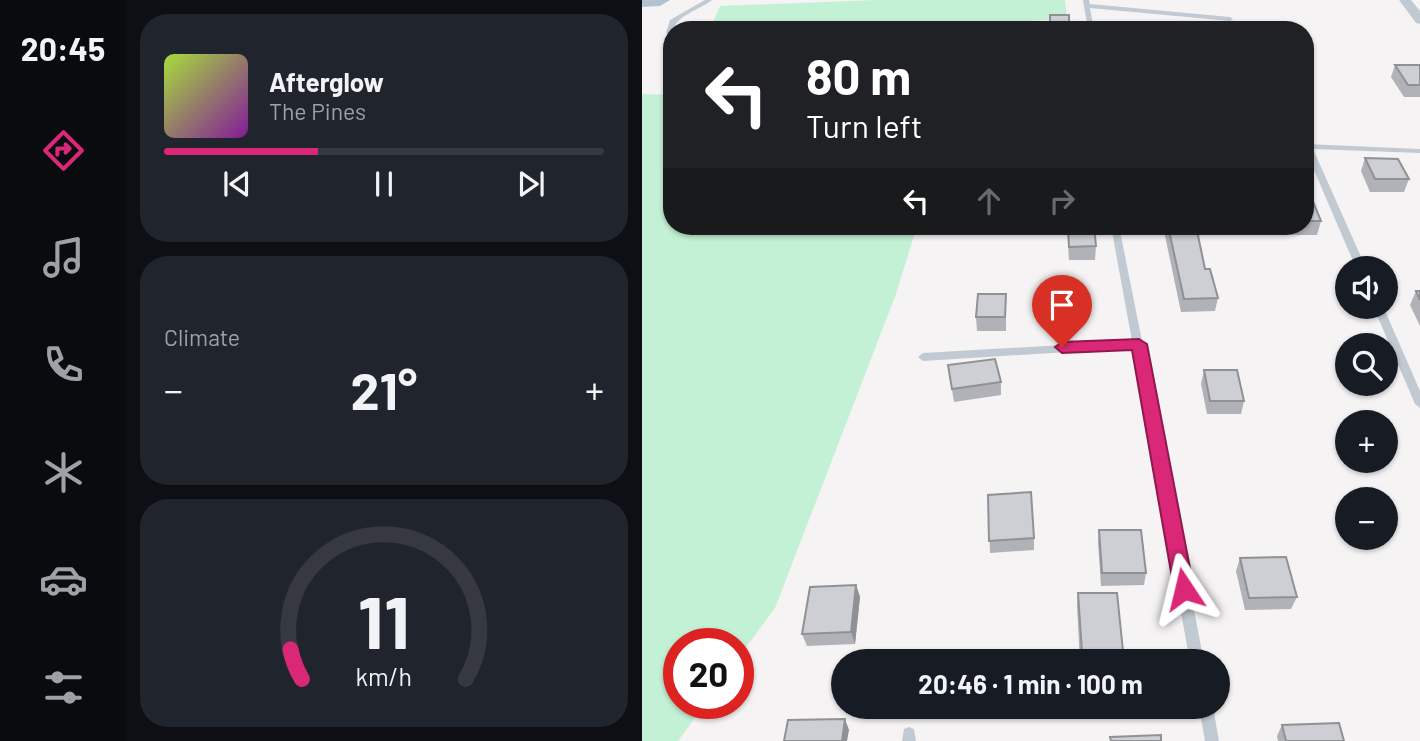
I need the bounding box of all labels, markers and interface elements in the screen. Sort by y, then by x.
text: 20:45 [21,29,105,67]
text: 80 m [806,46,911,105]
icon: left [691,49,782,140]
text: Afterglow [269,66,384,97]
text: The Pines [269,97,366,125]
text: Turn left [806,106,923,144]
icon: directions [39,126,88,175]
icon: previous [218,165,256,203]
icon: pause [365,165,403,203]
icon: next [512,165,550,203]
icon: left [897,182,935,220]
icon: ahead [970,182,1008,220]
icon: right [1043,182,1081,220]
icon: music [39,233,88,282]
map controls [1335,256,1398,550]
button: sound [1335,256,1398,319]
pin [1032,275,1092,347]
icon: arrive [1043,286,1081,324]
text: Climate [164,323,240,351]
button: search [1335,333,1398,396]
icon: phone [39,340,88,389]
text: 21° [351,358,417,420]
text: − [164,366,183,412]
text: + [585,366,604,412]
button: + [1335,410,1398,473]
icon: climate [39,448,88,497]
button: − [1335,487,1398,550]
position arrow [1147,552,1221,626]
icon: car [39,555,88,604]
text: 11 [358,576,410,664]
speed limit sign: 20 [663,628,754,719]
text: km/h [356,661,412,691]
icon: filters [39,663,88,712]
text: 20:46 · 1 min · 100 m [918,668,1143,699]

